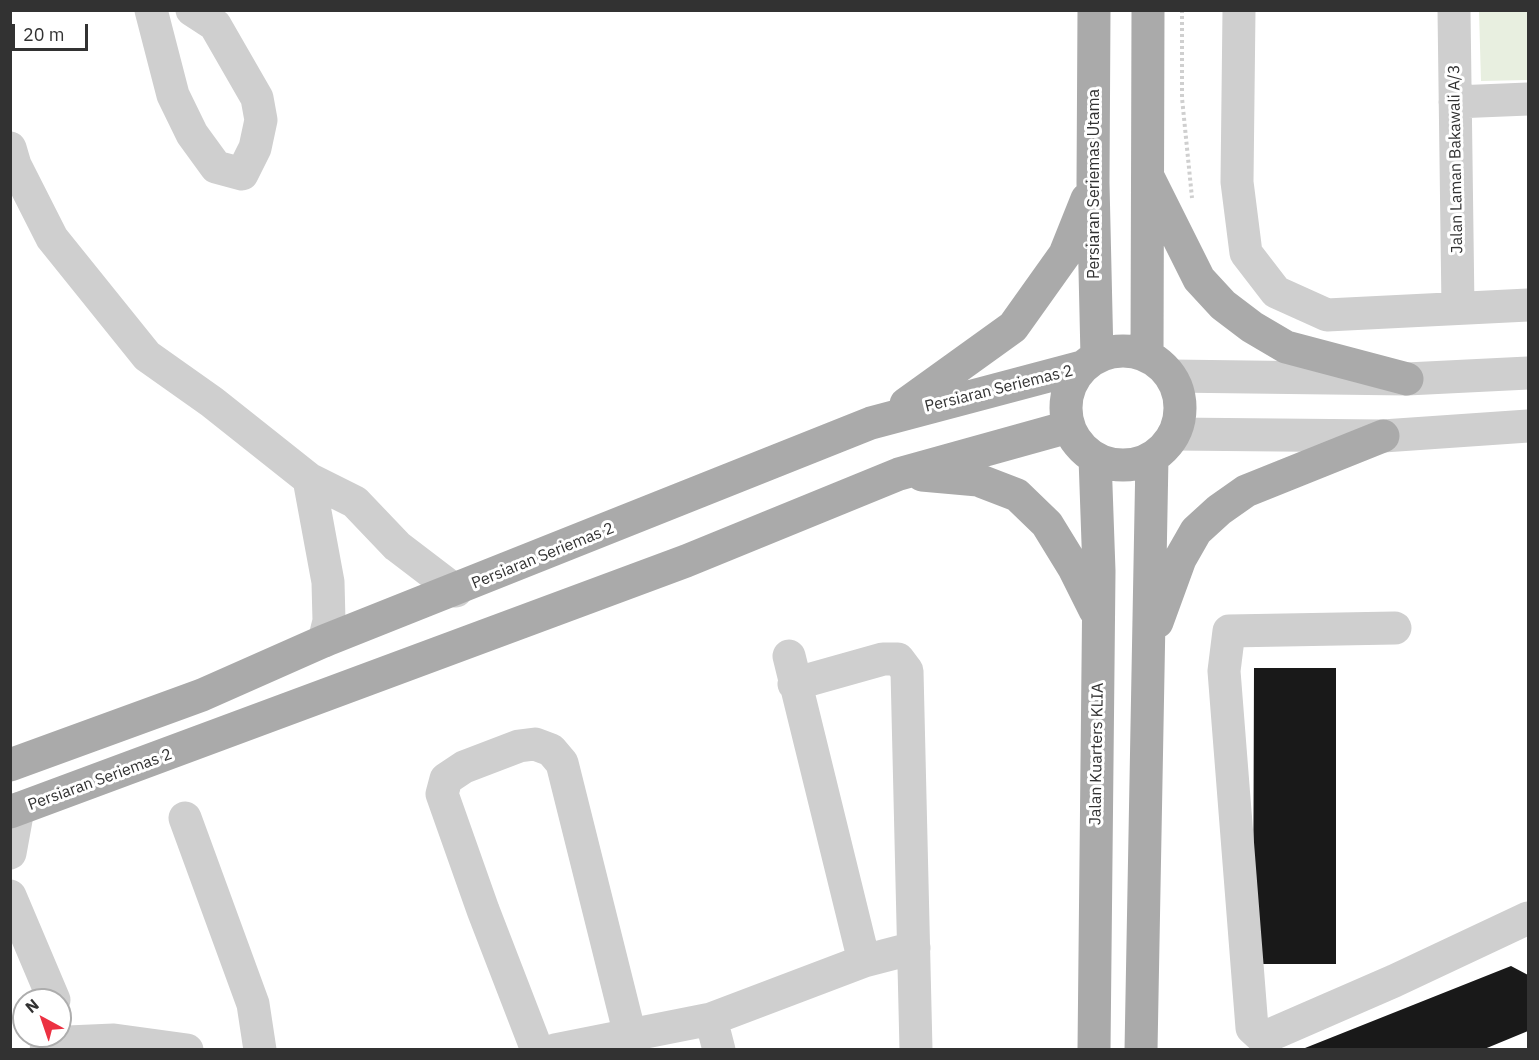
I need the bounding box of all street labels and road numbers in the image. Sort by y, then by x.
street label: Jalan Laman Bakawali A/3 [1445,64,1467,254]
street label: Persiaran Seriemas Utama [1084,89,1104,279]
street label: Persiaran Seriemas 2 [923,361,1075,417]
street label: Persiaran Seriemas 2 [469,519,617,593]
street label: Jalan Kuarters KLIA [1086,683,1108,825]
street label: Persiaran Seriemas 2 [25,745,175,815]

